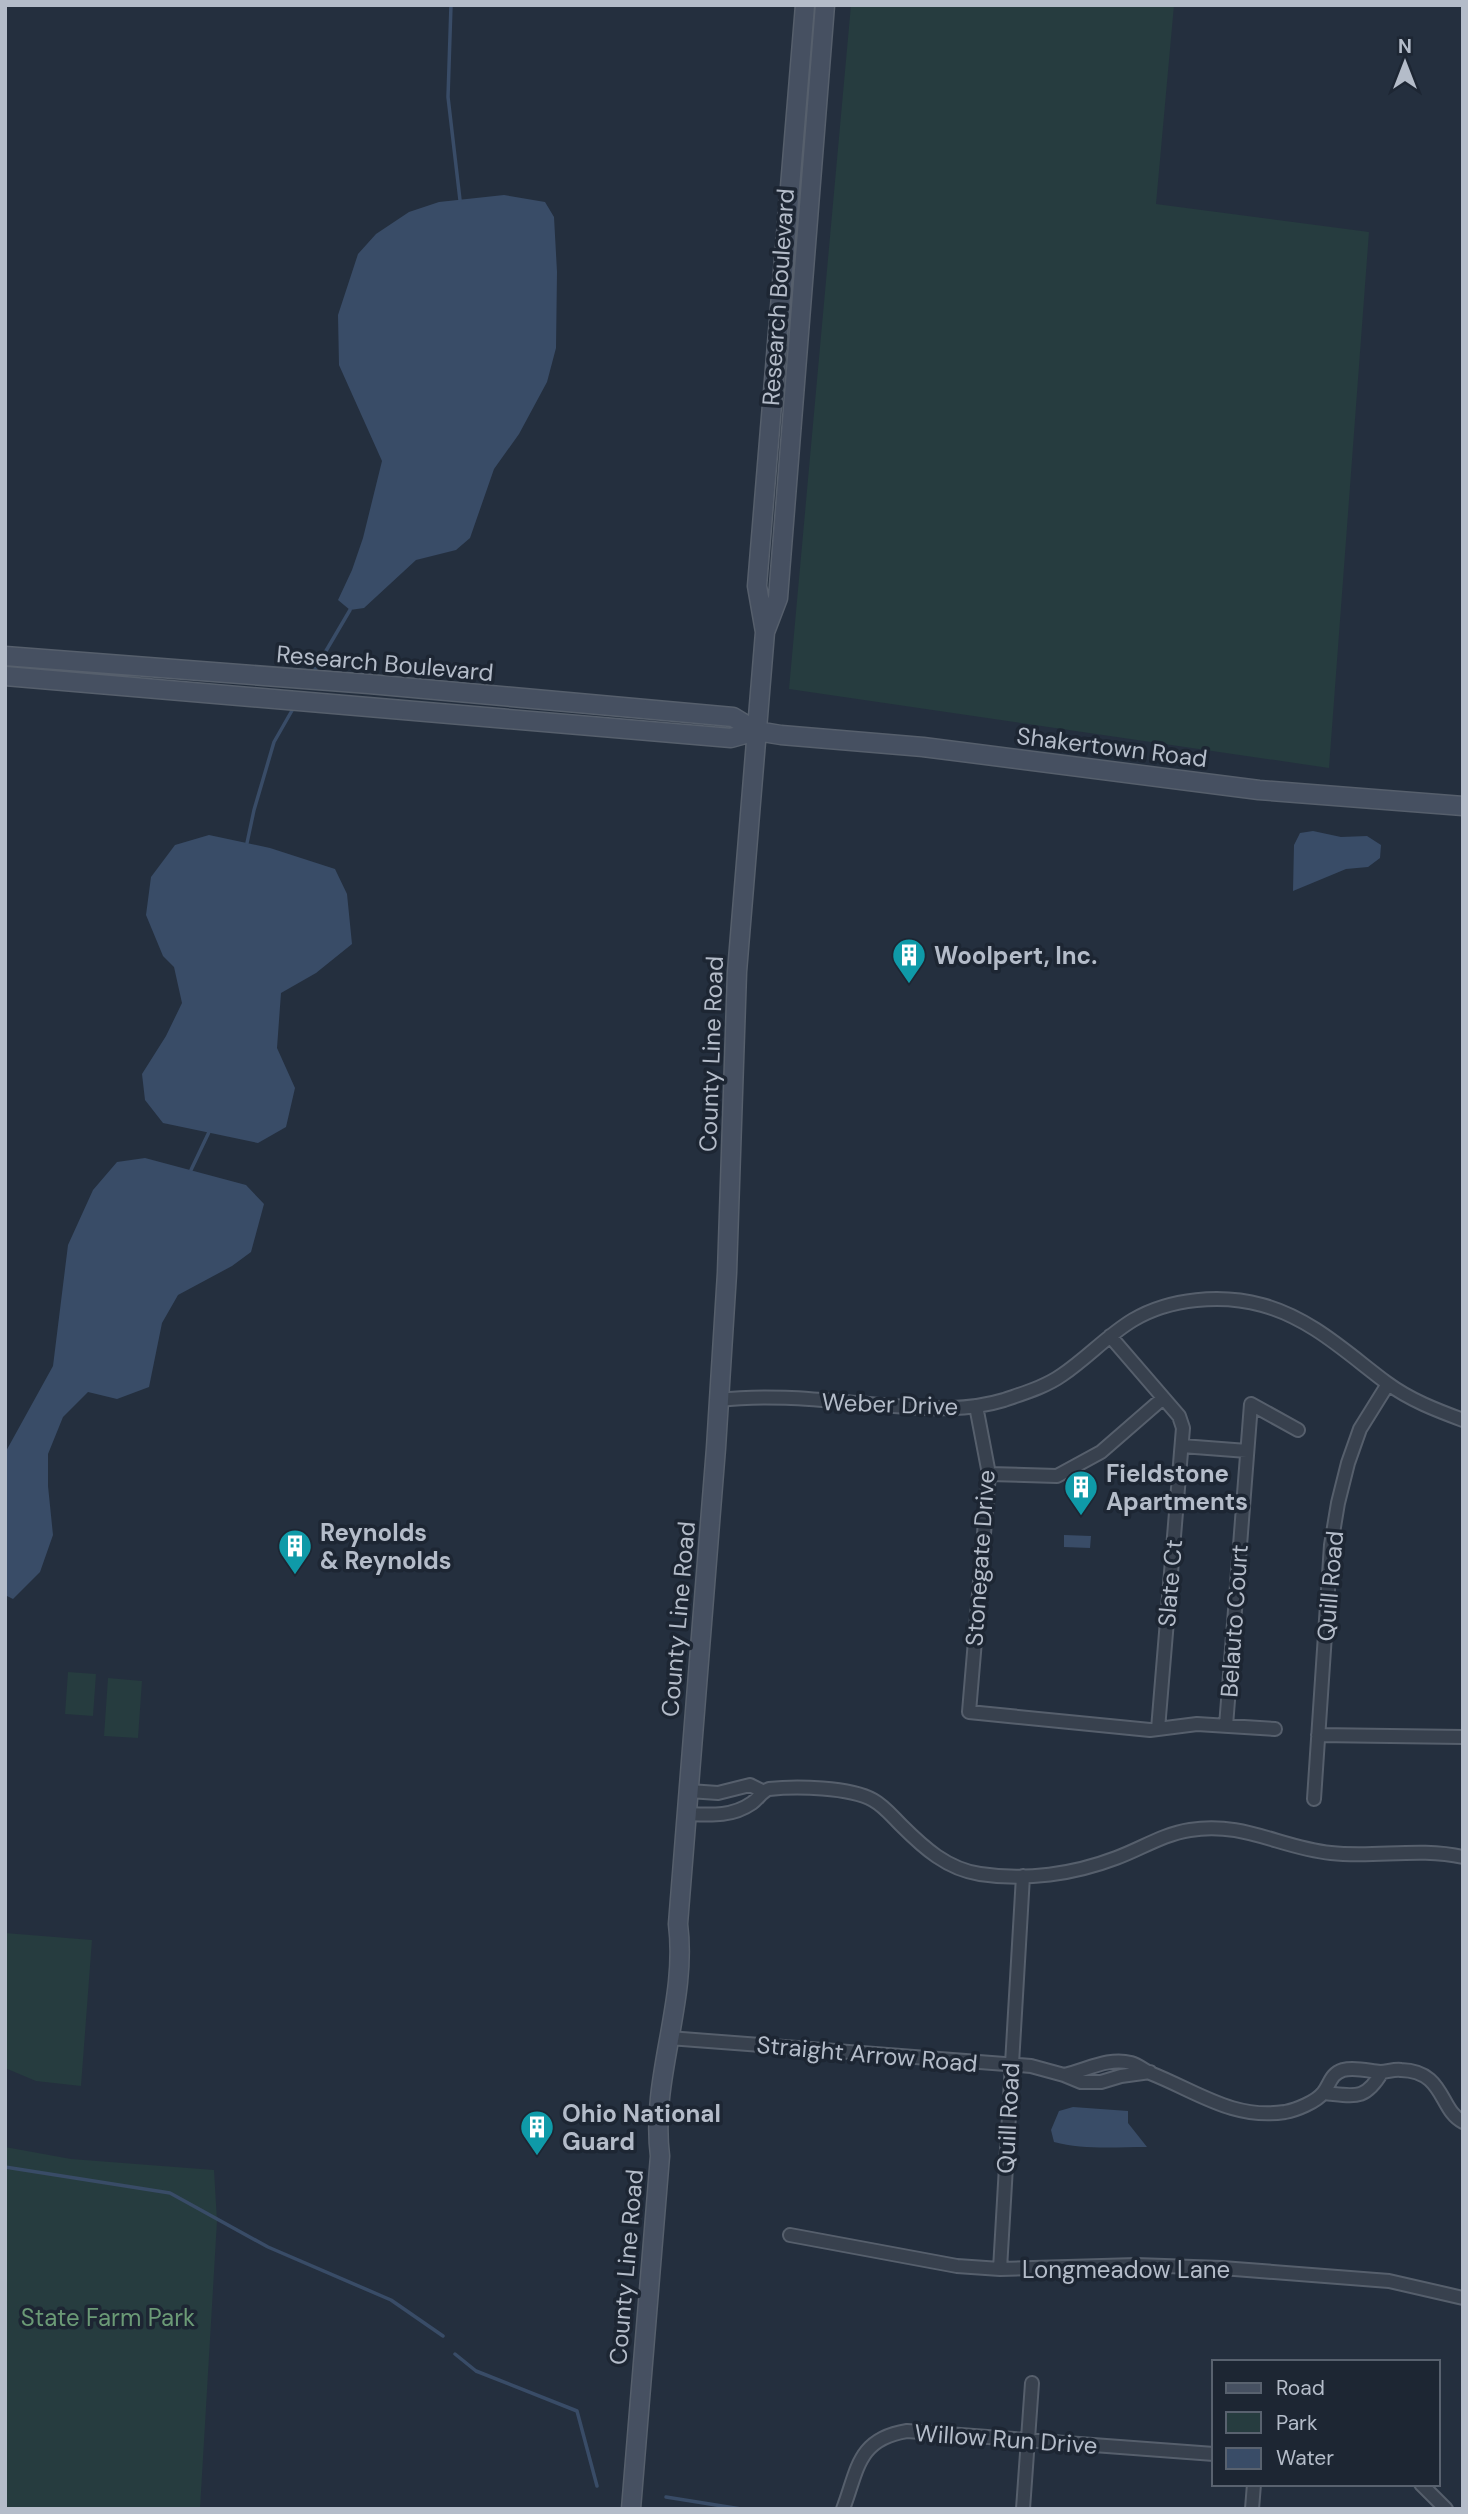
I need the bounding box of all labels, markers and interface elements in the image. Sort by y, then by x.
north arrow [1370,28,1440,98]
text: N [1398,34,1412,59]
street label: Research Boulevard [755,187,801,407]
street label: Research Boulevard [275,638,495,688]
street label: Shakertown Road [1015,720,1209,774]
building icon: Woolpert, Inc. [890,936,928,985]
place label: Woolpert, Inc. [934,940,1097,971]
street label: County Line Road [692,955,730,1153]
street label: Weber Drive [821,1386,959,1422]
place label: Fieldstone Apartments [1106,1458,1248,1517]
building icon: Fieldstone Apartments [1062,1468,1100,1517]
street label: Stonegate Drive [958,1469,1002,1647]
place label: Reynolds & Reynolds [320,1517,452,1576]
street label: County Line Road [654,1520,702,1718]
building icon: Reynolds & Reynolds [276,1527,314,1576]
street label: Quill Road [1310,1529,1350,1643]
street label: Slate Ct [1151,1538,1189,1628]
street label: Belauto Court [1213,1543,1255,1699]
street label: Straight Arrow Road [755,2029,979,2079]
street label: Quill Road [990,2062,1026,2174]
place label: Ohio National Guard [562,2098,721,2157]
building icon: Ohio National Guard [518,2108,556,2157]
street label: County Line Road [602,2168,650,2366]
street label: Longmeadow Lane [1022,2254,1230,2285]
park label: State Farm Park [21,2302,195,2333]
legend [1212,2360,1440,2486]
text: Road [1276,2374,1325,2402]
text: Park [1276,2409,1318,2437]
street label: Willow Run Drive [914,2417,1098,2461]
text: Water [1276,2444,1334,2472]

